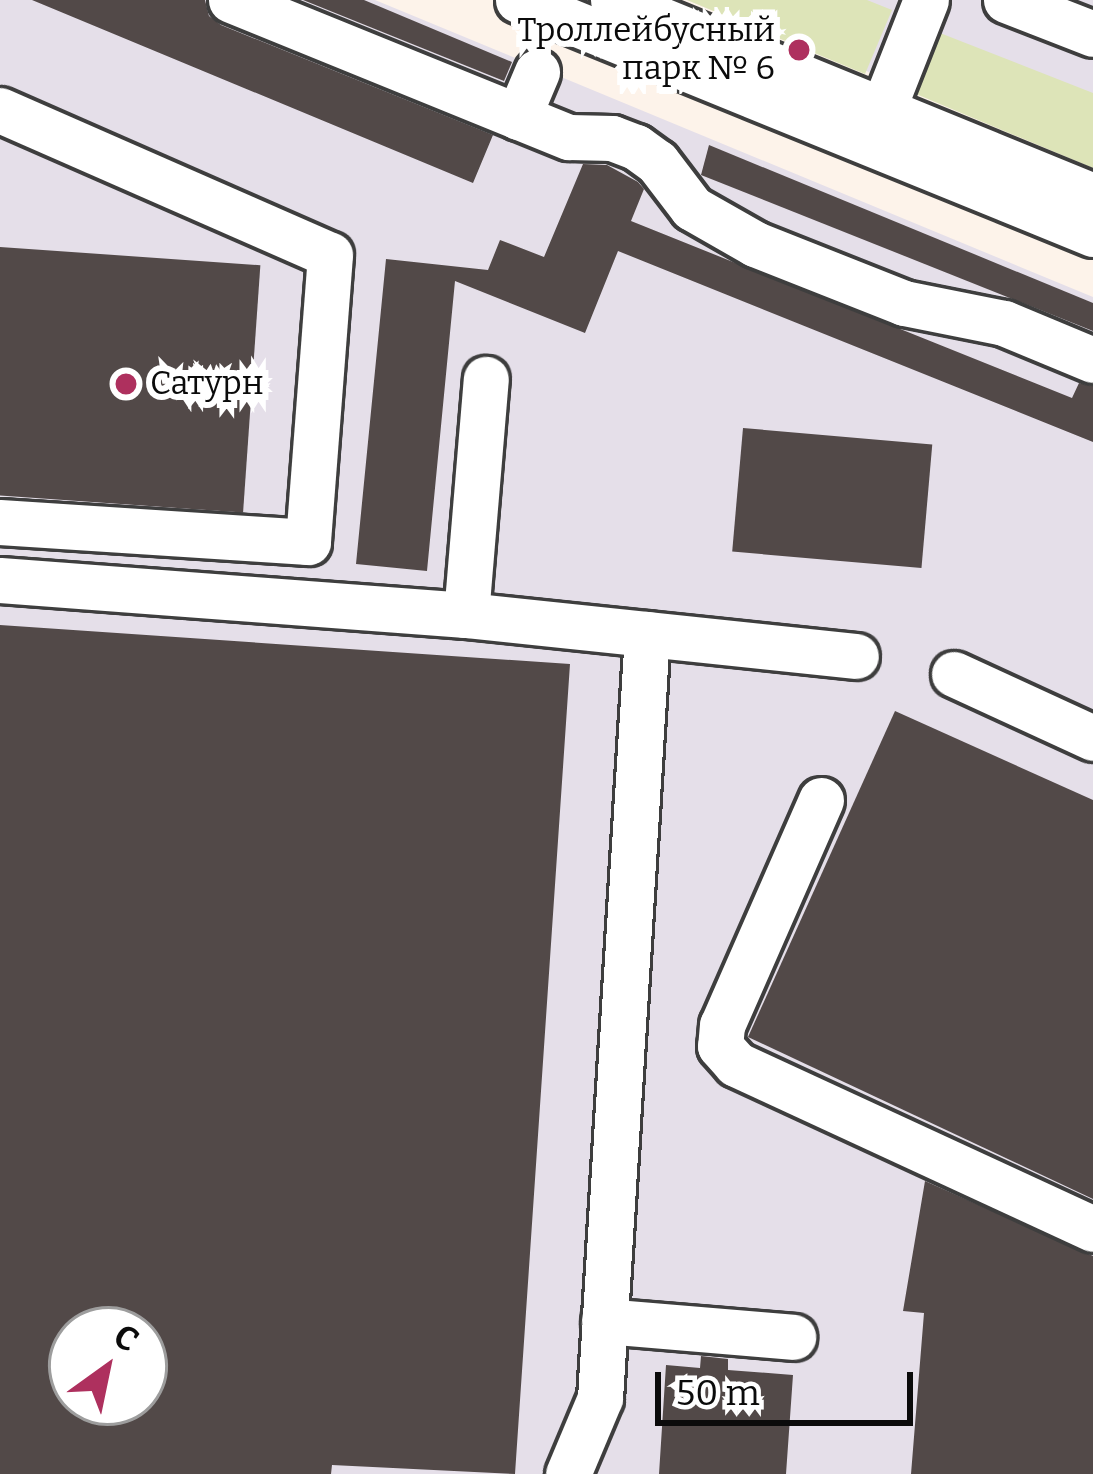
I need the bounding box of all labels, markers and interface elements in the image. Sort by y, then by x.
place label: Троллейбусный парк № 6 [517,11,775,89]
marker: Троллейбусный парк № 6 [786,37,812,63]
place label: Сатурн [150,364,264,404]
marker: Сатурн [113,371,139,397]
north arrow [48,1306,168,1426]
text: С [106,1316,146,1361]
scale bar [661,1348,919,1422]
text: 50 m [676,1371,760,1415]

